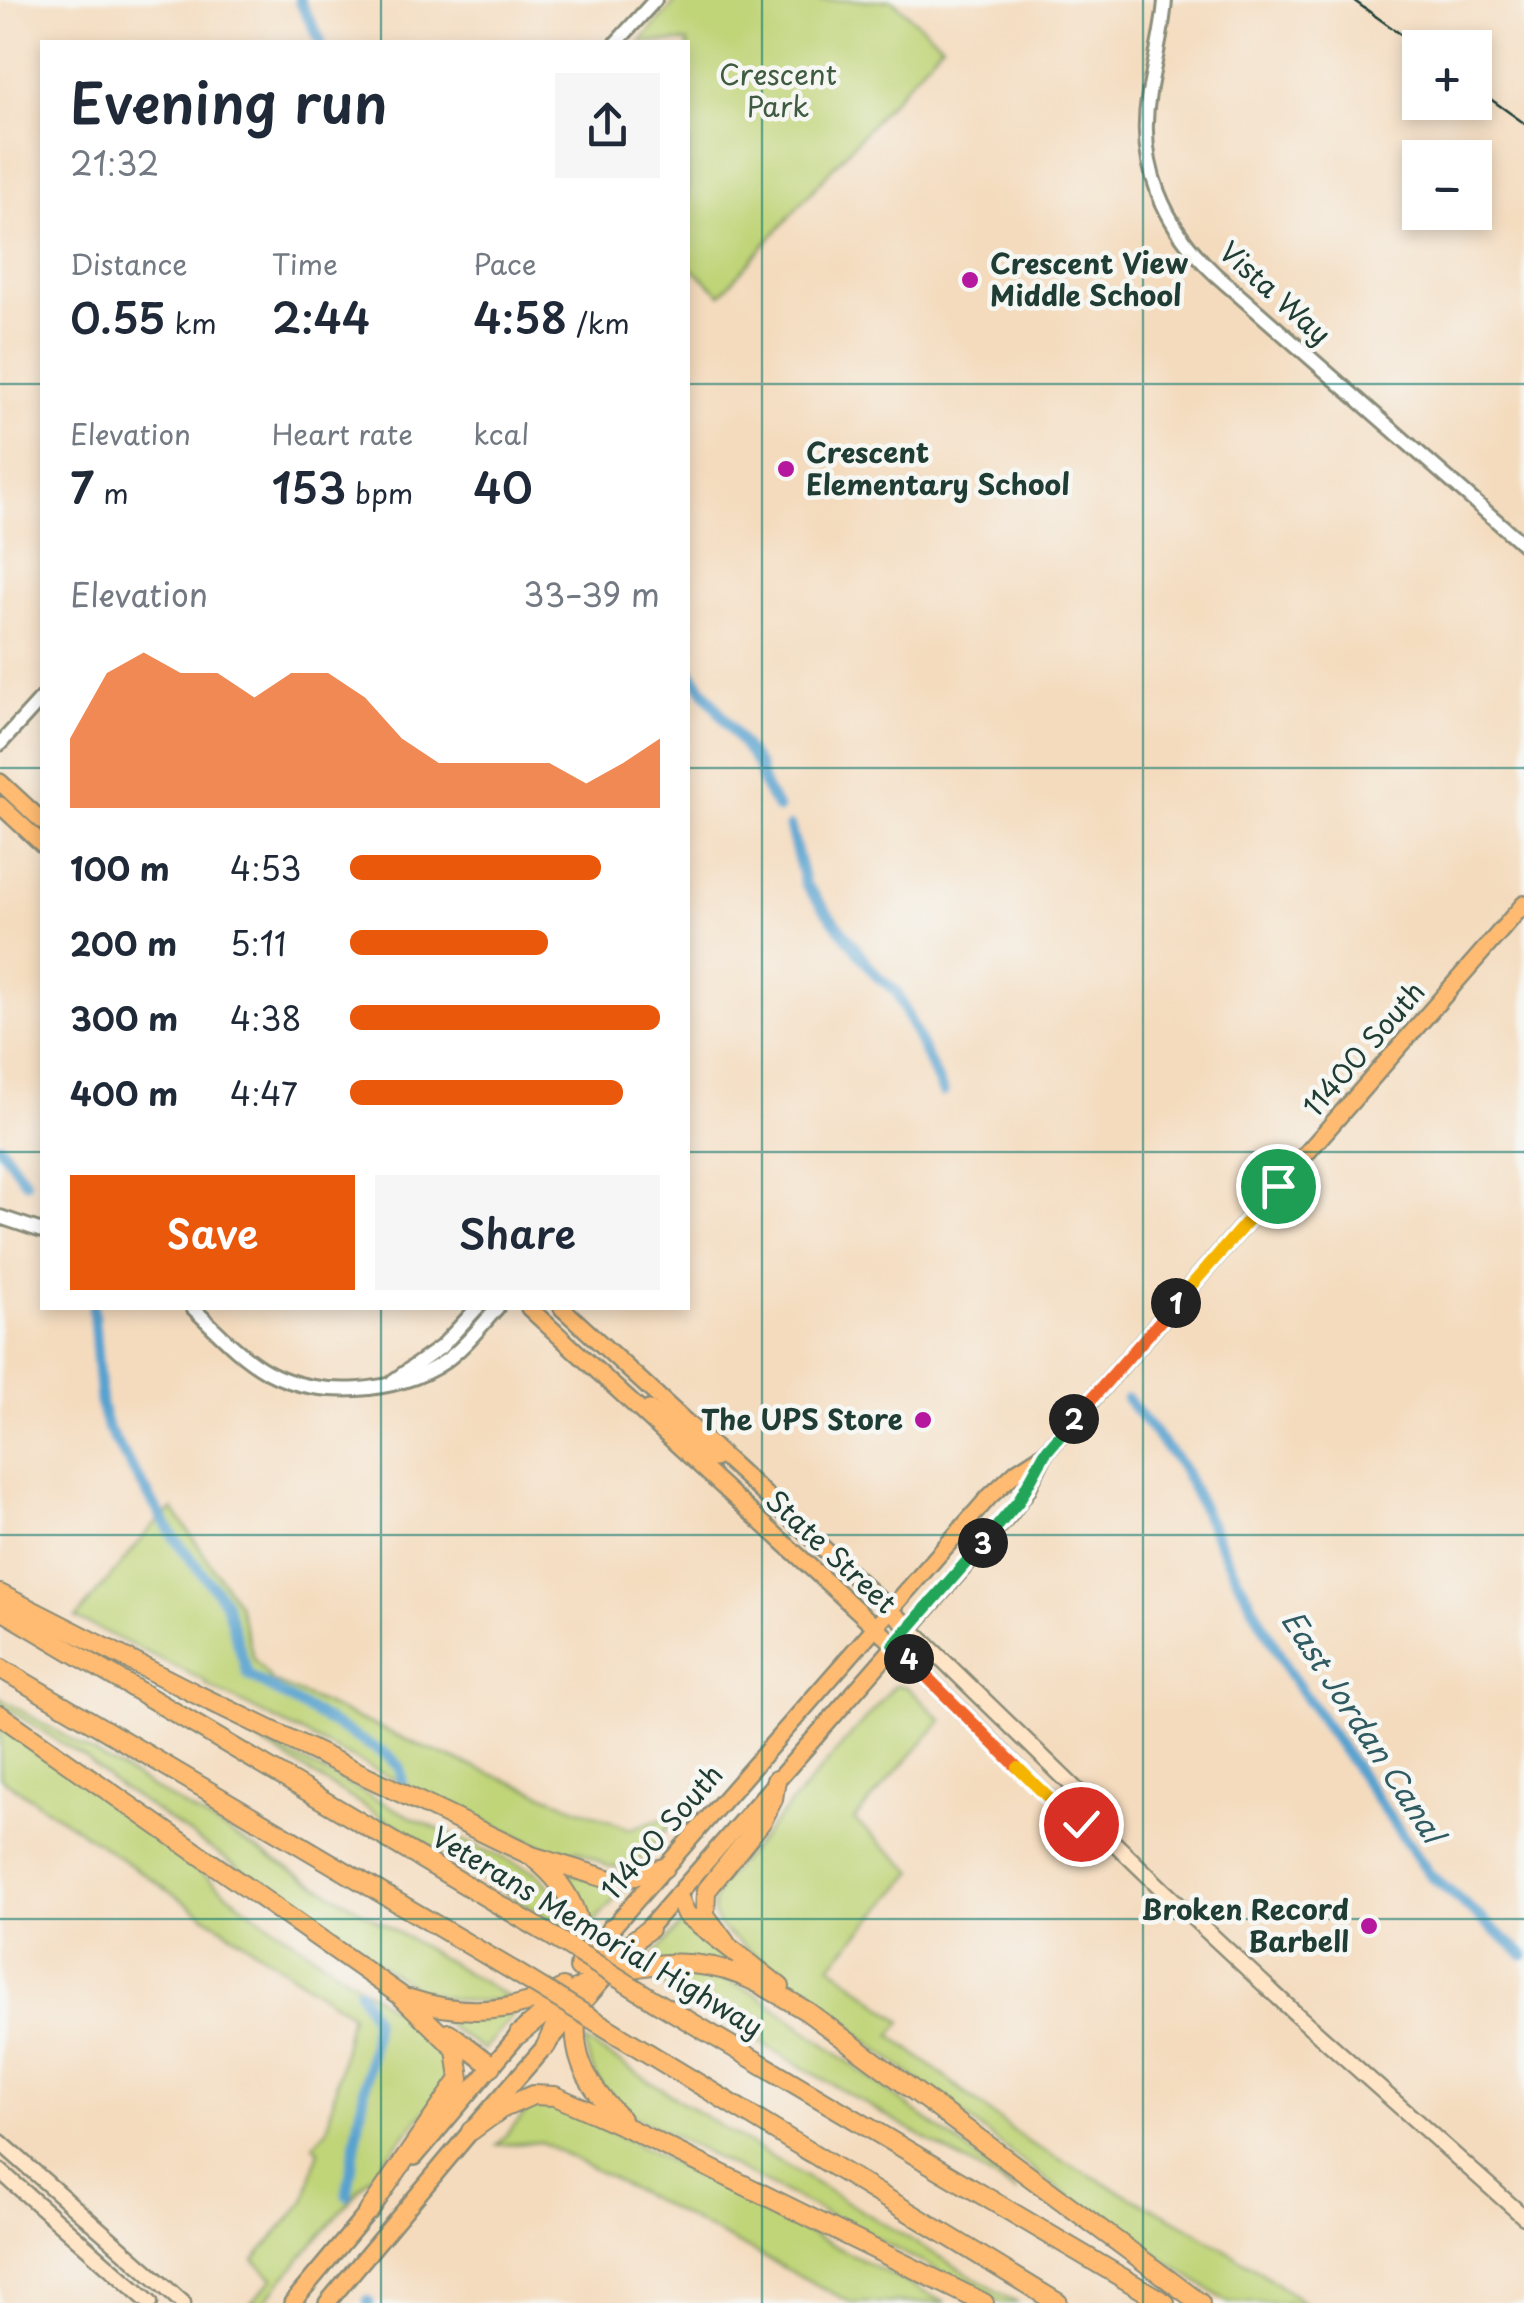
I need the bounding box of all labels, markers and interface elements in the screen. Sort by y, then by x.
map controls [1402,30,1492,230]
button: + [1402,30,1492,120]
park label: Crescent Park [719,52,837,127]
text: Evening run [70,60,388,143]
button: share [555,73,660,178]
text: 21:32 [70,139,159,187]
button: − [1402,140,1492,230]
street label: Vista Way [1211,230,1341,354]
place label: Crescent View Middle School [990,241,1189,316]
text: Distance [70,242,188,285]
text: Time [272,242,338,285]
text: Pace [473,242,537,285]
marker: Crescent View Middle School [959,269,981,291]
text: 0.55 [70,285,166,348]
text: 2:44 [272,285,370,348]
text: 4:58 [473,285,567,348]
text: km [166,301,217,344]
text: /km [567,301,630,344]
text: Elevation [70,412,191,455]
text: Heart rate [272,412,413,455]
text: kcal [473,412,529,455]
place label: Crescent Elementary School [806,430,1070,505]
text: 7 [70,455,94,518]
text: 153 [272,455,346,518]
text: 40 [473,455,533,518]
marker: Crescent Elementary School [775,458,797,480]
text: m [94,471,129,514]
text: bpm [346,471,413,514]
text: Elevation [70,570,208,618]
text: 33–39 m [523,570,660,618]
text: 100 m [70,844,170,892]
text: 4:53 [230,844,301,892]
text: 200 m [70,919,177,967]
text: 5:11 [230,919,287,967]
street label: 11400 South [1292,971,1434,1125]
text: 300 m [70,994,178,1042]
text: 4:38 [230,994,301,1042]
text: 400 m [70,1069,178,1117]
text: 4:47 [230,1069,298,1117]
pin [1236,1144,1321,1229]
icon: arrive [1251,1159,1306,1214]
button: Save [70,1175,355,1290]
button: Share [375,1175,660,1290]
pin: 1 [1151,1278,1201,1328]
text: 1 [1169,1281,1183,1324]
pin: 2 [1049,1394,1099,1444]
place label: The UPS Store [701,1397,903,1440]
text: 2 [1064,1397,1084,1440]
marker: The UPS Store [912,1409,934,1431]
street label: State Street [757,1479,907,1623]
pin: 3 [958,1518,1008,1568]
text: 3 [974,1521,992,1564]
water label: East Jordan Canal [1272,1601,1459,1855]
pin: 4 [884,1634,934,1684]
text: 4 [899,1637,919,1680]
street label: 11400 South [590,1754,732,1908]
pin [1039,1782,1124,1867]
icon: check [1054,1797,1109,1852]
street label: Veterans Memorial Highway [424,1814,772,2047]
place label: Broken Record Barbell [1142,1887,1349,1962]
marker: Broken Record Barbell [1358,1915,1380,1937]

